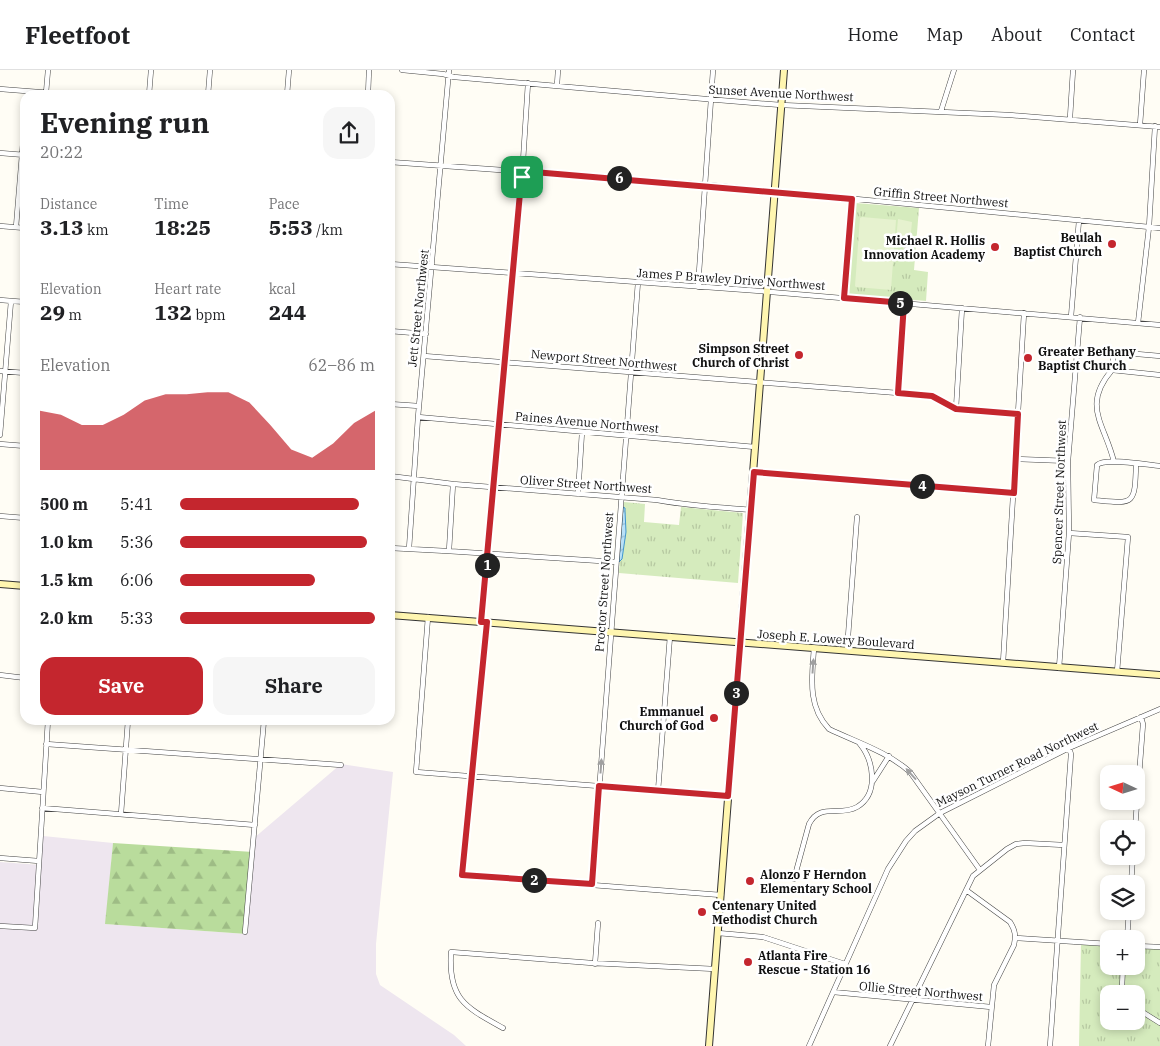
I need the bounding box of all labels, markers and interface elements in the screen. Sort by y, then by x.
text: Fleetfoot [25,19,130,51]
text: Home [847,23,899,46]
text: Map [927,23,963,46]
text: About [991,23,1042,46]
text: Contact [1070,23,1135,46]
street label: Sunset Avenue Northwest [708,82,854,104]
text: Evening run [40,104,209,141]
button: share [323,107,375,159]
text: 20:22 [40,142,83,162]
pin [501,156,543,198]
icon: arrive [508,163,536,191]
pin: 6 [606,166,632,190]
text: 6 [615,169,624,187]
street label: Griffin Street Northwest [873,184,1009,210]
text: Distance [40,195,97,213]
text: Time [154,195,189,213]
text: Pace [269,195,299,213]
text: 3.13 [40,213,84,241]
text: 18:25 [154,213,211,241]
text: 5:53 [269,213,313,241]
text: km [84,221,109,239]
text: /km [313,221,343,239]
place label: Beulah Baptist Church [1014,230,1102,259]
place label: Michael R. Hollis Innovation Academy [864,233,985,262]
marker: Beulah Baptist Church [1106,238,1118,250]
marker: Michael R. Hollis Innovation Academy [989,241,1001,253]
street label: Jett Street Northwest [404,248,432,368]
street label: James P Brawley Drive Northwest [636,265,826,293]
text: Elevation [40,280,102,298]
text: Heart rate [154,280,221,298]
text: kcal [269,280,296,298]
pin: 5 [888,290,912,316]
text: 5 [896,294,905,312]
text: 29 [40,298,65,326]
text: 132 [154,298,192,326]
text: 244 [269,298,306,326]
text: m [65,306,82,324]
text: bpm [192,306,226,324]
place label: Simpson Street Church of Christ [692,341,790,370]
place label: Greater Bethany Baptist Church [1038,344,1136,373]
street label: Newport Street Northwest [530,346,678,374]
marker: Simpson Street Church of Christ [793,349,805,361]
marker: Greater Bethany Baptist Church [1022,352,1034,364]
text: Elevation [40,355,110,375]
text: 62–86 m [308,355,375,375]
street label: Paines Avenue Northwest [515,408,659,436]
street label: Spencer Street Northwest [1049,420,1069,564]
street label: Oliver Street Northwest [520,472,652,496]
pin: 4 [910,474,934,498]
text: 4 [918,477,927,495]
text: 500 m [40,494,88,514]
text: 5:41 [120,494,153,514]
street label: Proctor Street Northwest [592,512,616,652]
text: 1.0 km [40,532,93,552]
text: 5:36 [120,532,153,552]
pin: 1 [474,552,500,578]
text: 1 [483,556,492,574]
text: 1.5 km [40,570,93,590]
text: 6:06 [120,570,153,590]
text: 2.0 km [40,608,93,628]
text: 5:33 [120,608,153,628]
street label: Joseph E. Lowery Boulevard [757,626,915,652]
button: Save [40,657,203,715]
button: Share [213,657,375,715]
one-way arrow [810,657,818,673]
pin: 3 [724,680,748,706]
text: 3 [732,684,741,702]
place label: Emmanuel Church of God [619,704,704,733]
marker: Emmanuel Church of God [708,712,720,724]
street label: Mayson Turner Road Northwest [933,718,1101,810]
one-way arrow [597,758,605,774]
north arrow [1100,765,1145,810]
map controls [1100,765,1145,1030]
one-way arrow [905,769,917,781]
button: locate [1100,820,1145,865]
place label: Alonzo F Herndon Elementary School [760,867,872,896]
pin: 2 [522,868,546,892]
text: 2 [530,871,539,889]
marker: Alonzo F Herndon Elementary School [744,875,756,887]
button: layers [1100,875,1145,920]
place label: Centenary United Methodist Church [712,898,818,927]
marker: Centenary United Methodist Church [696,906,708,918]
button: + [1100,930,1145,975]
place label: Atlanta Fire Rescue - Station 16 [758,948,870,977]
marker: Atlanta Fire Rescue - Station 16 [742,956,754,968]
street label: Ollie Street Northwest [859,978,983,1004]
button: − [1100,985,1145,1030]

